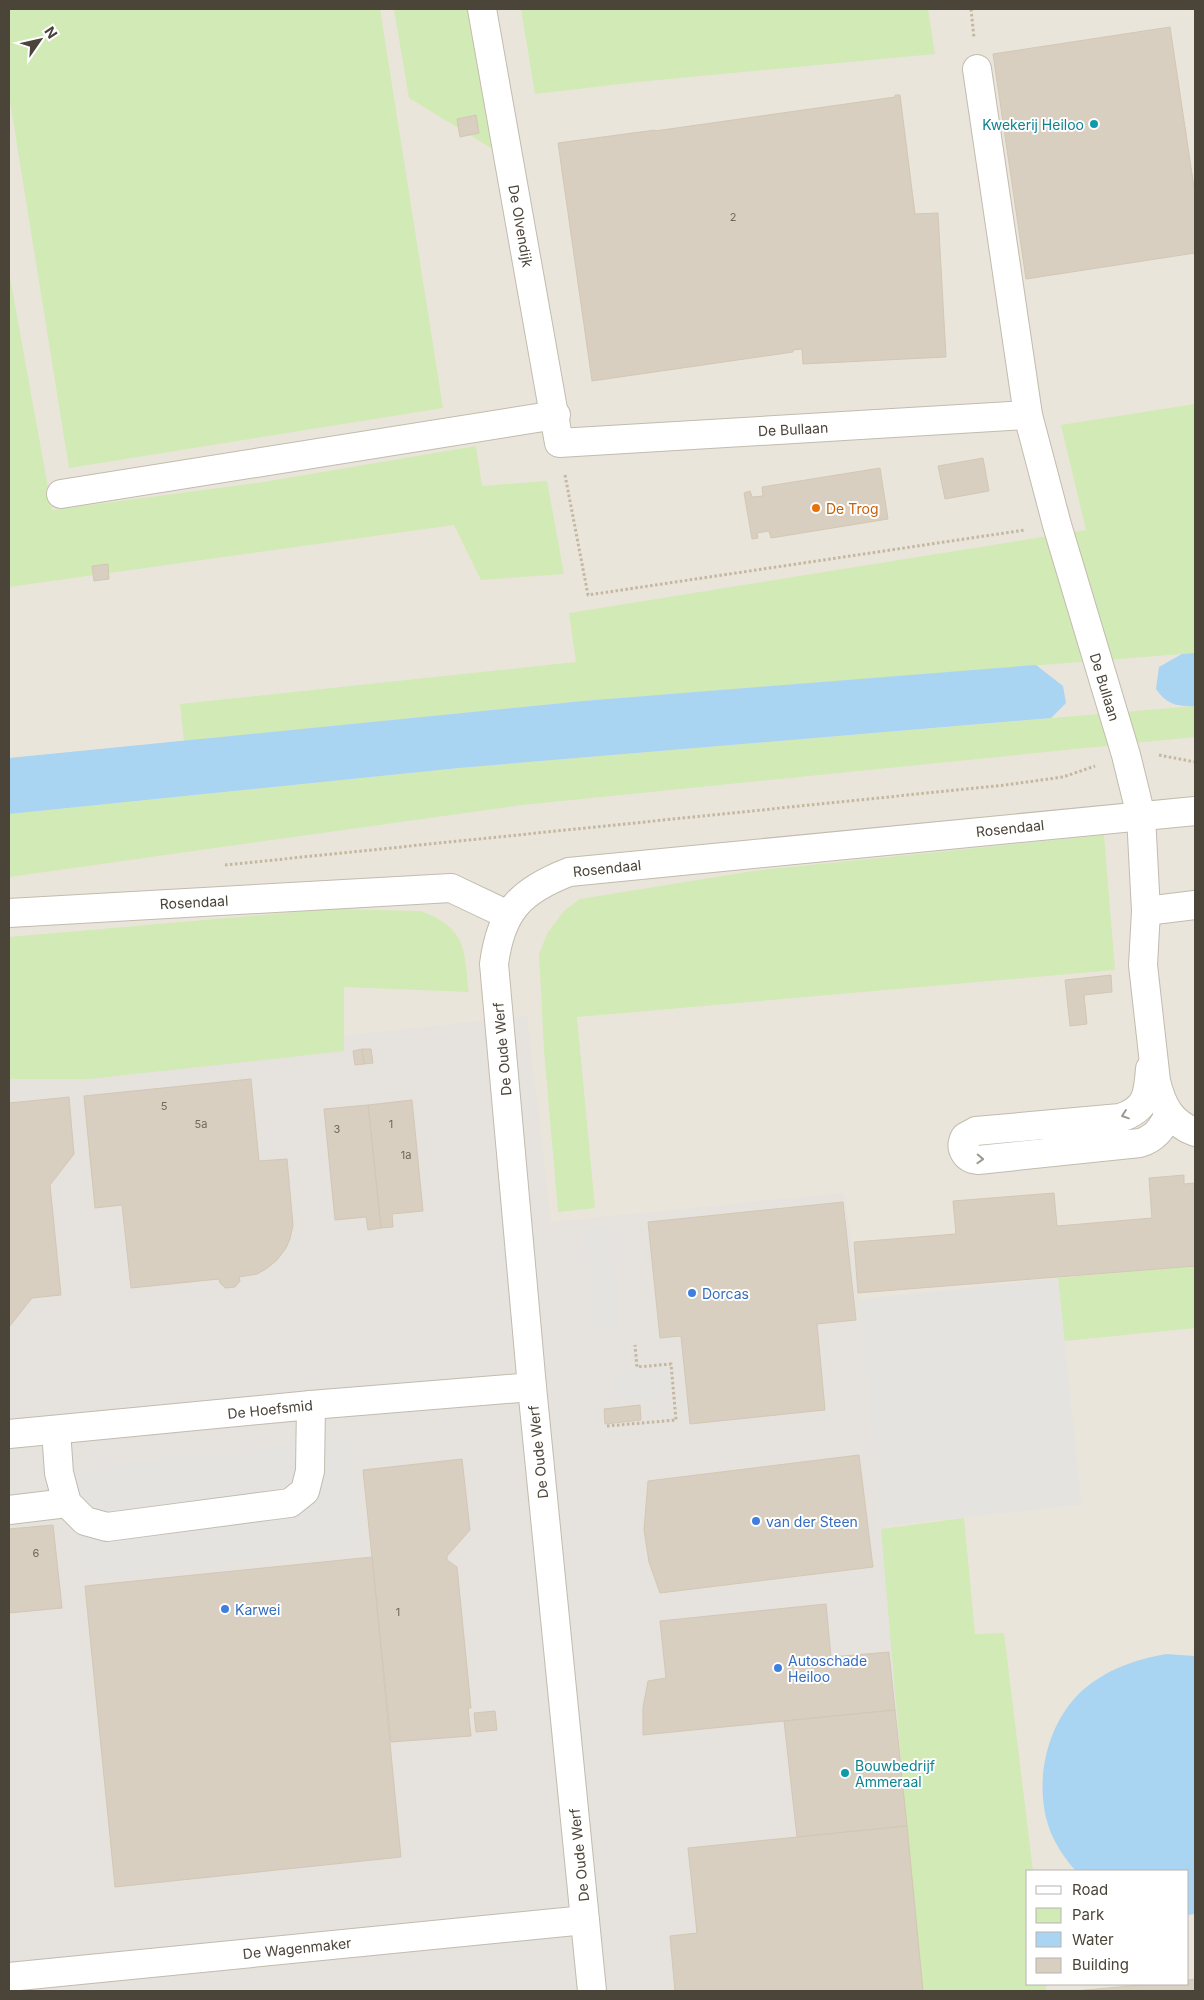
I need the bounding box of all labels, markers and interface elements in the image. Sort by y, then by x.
north arrow [15,15,65,65]
text: N [41,23,61,42]
place label: Kwekerij Heiloo [982,116,1084,133]
marker: Kwekerij Heiloo [1088,118,1100,130]
street label: De Olvendijk [505,183,537,269]
house number: 2 [730,210,736,224]
street label: De Bullaan [757,419,829,439]
place label: De Trog [826,500,878,517]
marker: De Trog [810,502,822,514]
street label: De Bullaan [1087,651,1123,723]
street label: Rosendaal [975,816,1045,840]
street label: Rosendaal [572,856,642,880]
street label: Rosendaal [159,892,229,912]
street label: De Oude Werf [489,1002,515,1096]
house number: 5 [161,1099,168,1113]
one-way arrow [1121,1110,1130,1120]
house number: 5a [195,1117,207,1131]
house number: 1 [389,1117,393,1131]
house number: 3 [334,1122,341,1136]
house number: 1a [401,1148,411,1162]
one-way arrow [976,1154,984,1164]
place label: Dorcas [702,1285,749,1302]
marker: Dorcas [686,1287,698,1299]
street label: De Hoefsmid [227,1396,313,1422]
street label: De Oude Werf [525,1404,551,1500]
place label: van der Steen [766,1513,858,1530]
marker: van der Steen [750,1515,762,1527]
house number: 6 [33,1546,40,1560]
place label: Karwei [235,1601,280,1618]
marker: Karwei [219,1603,231,1615]
house number: 1 [396,1605,400,1619]
place label: Autoschade Heiloo [788,1652,867,1685]
marker: Autoschade Heiloo [772,1662,784,1674]
place label: Bouwbedrijf Ammeraal [855,1757,935,1790]
marker: Bouwbedrijf Ammeraal [839,1767,851,1779]
street label: De Oude Werf [566,1807,592,1903]
legend [1026,1870,1189,1985]
text: Road [1072,1880,1108,1899]
text: Park [1072,1905,1105,1924]
text: Water [1072,1930,1114,1949]
street label: De Wagenmaker [242,1934,352,1962]
text: Building [1072,1955,1129,1974]

